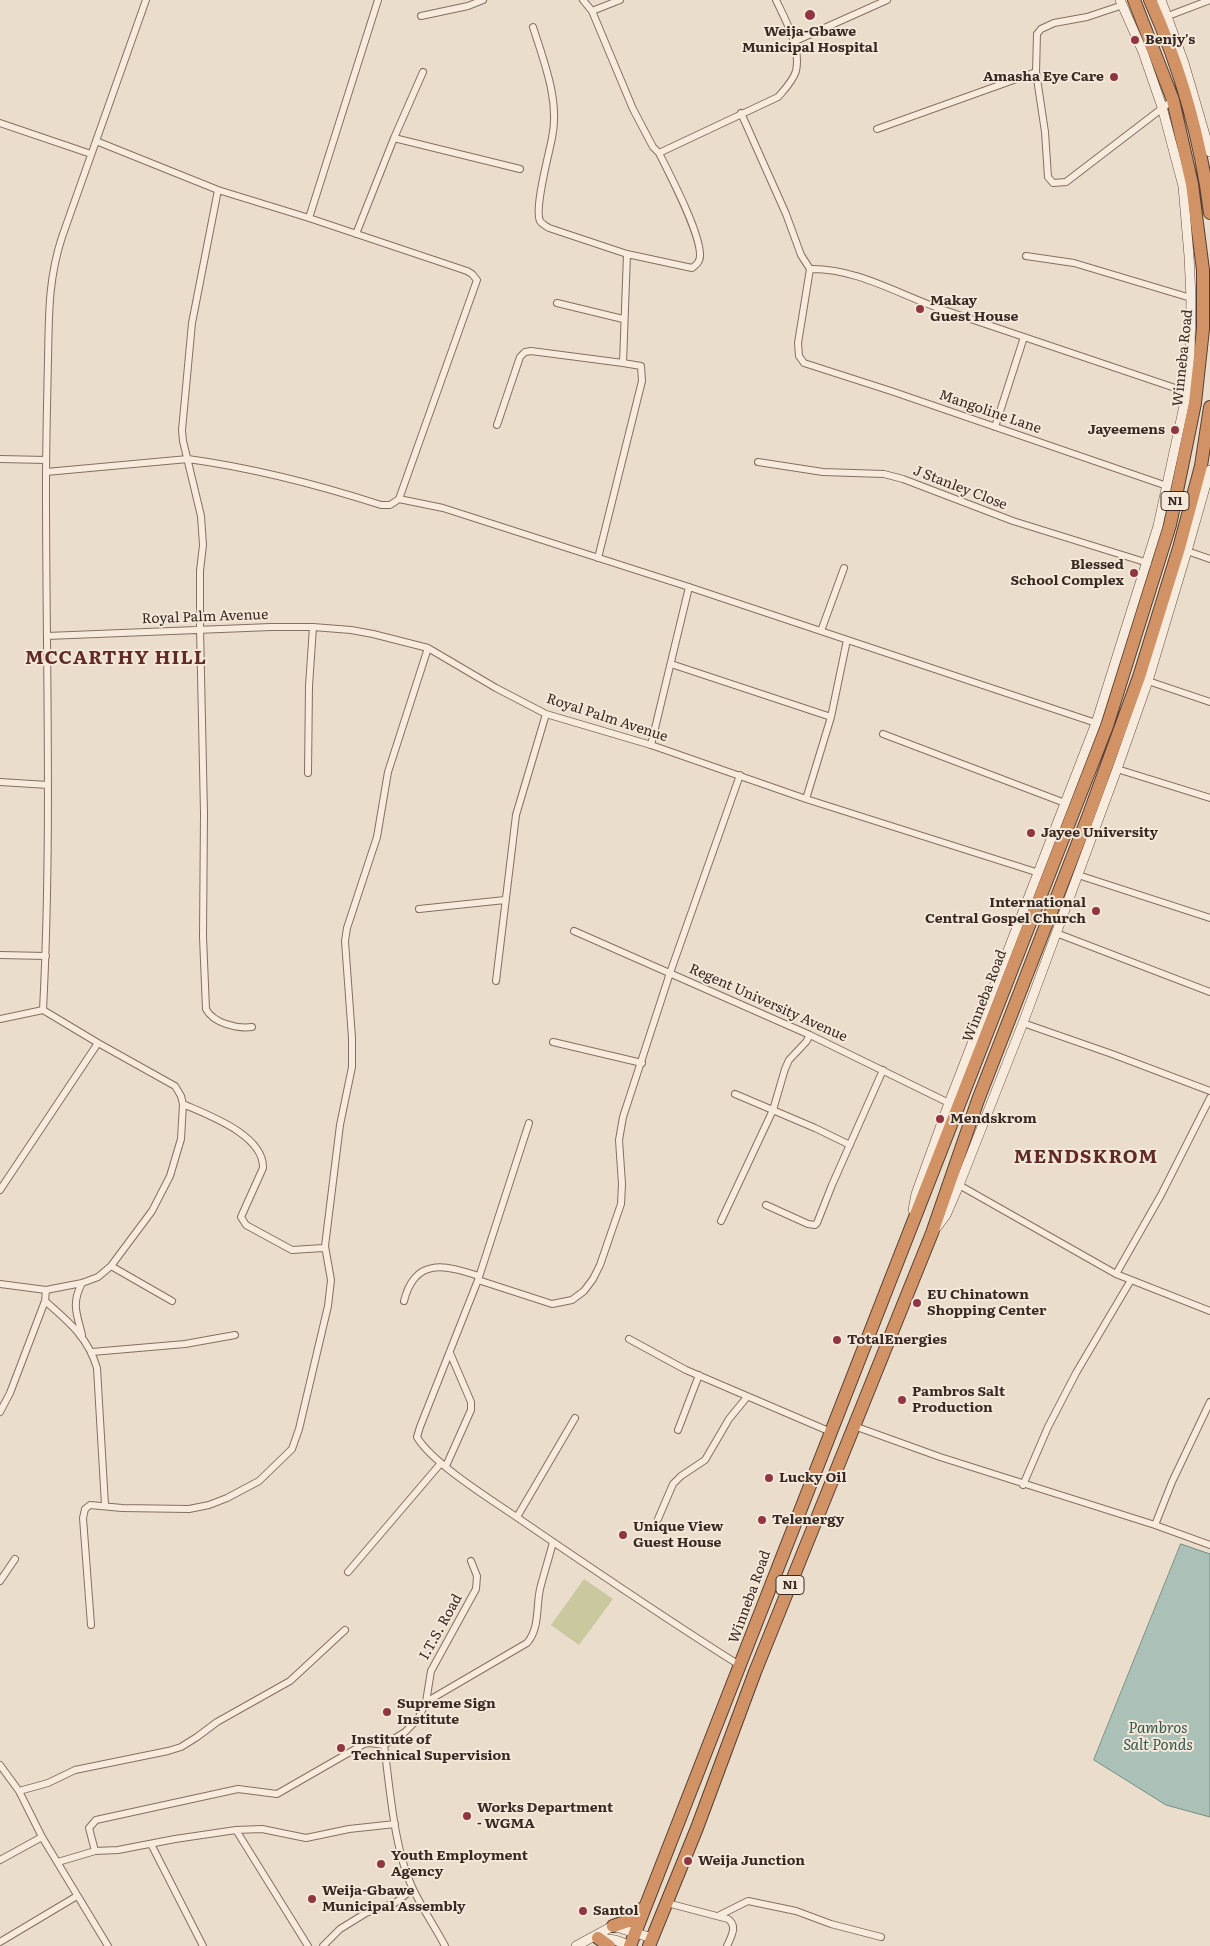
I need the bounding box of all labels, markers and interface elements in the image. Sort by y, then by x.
marker: Weija-Gbawe Municipal Hospital [803,8,817,22]
place label: Weija-Gbawe Municipal Hospital [742,24,878,56]
place label: Benjy's [1145,32,1195,48]
marker: Benjy's [1129,34,1141,46]
place label: Amasha Eye Care [983,69,1104,85]
marker: Amasha Eye Care [1108,71,1120,83]
place label: Makay Guest House [930,293,1018,326]
marker: Makay Guest House [914,303,926,315]
street label: Winneba Road [1170,309,1196,407]
street label: Mangoline Lane [937,387,1043,437]
place label: Jayeemens [1088,422,1165,438]
marker: Jayeemens [1169,424,1181,436]
street label: J Stanley Close [911,462,1009,514]
road number: N1 [1161,492,1189,511]
place label: Blessed School Complex [1010,557,1124,590]
marker: Blessed School Complex [1128,567,1140,579]
street label: Royal Palm Avenue [141,606,269,628]
district label: MCCARTHY HILL [23,647,209,669]
street label: Royal Palm Avenue [544,690,670,746]
place label: Jayee University [1041,825,1158,841]
marker: Jayee University [1025,827,1037,839]
place label: International Central Gospel Church [925,895,1086,928]
marker: International Central Gospel Church [1090,905,1102,917]
street label: Winneba Road [960,947,1010,1045]
street label: Regent University Avenue [686,960,850,1046]
place label: Mendskrom [950,1111,1037,1127]
marker: Mendskrom [934,1113,946,1125]
district label: MENDSKROM [1013,1146,1159,1168]
place label: EU Chinatown Shopping Center [927,1287,1047,1320]
marker: EU Chinatown Shopping Center [911,1297,923,1309]
place label: TotalEnergies [847,1332,947,1348]
marker: TotalEnergies [831,1334,843,1346]
place label: Pambros Salt Production [912,1384,1005,1416]
marker: Pambros Salt Production [896,1394,908,1406]
place label: Lucky Oil [779,1470,846,1486]
marker: Lucky Oil [763,1472,775,1484]
place label: Telenergy [772,1512,844,1528]
marker: Telenergy [756,1514,768,1526]
place label: Unique View Guest House [633,1519,723,1551]
marker: Unique View Guest House [617,1529,629,1541]
street label: Winneba Road [725,1548,775,1646]
road number: N1 [776,1576,804,1594]
street label: I.T.S. Road [416,1591,466,1663]
place label: Supreme Sign Institute [397,1696,496,1728]
marker: Supreme Sign Institute [381,1706,393,1718]
water label: Pambros Salt Ponds [1123,1720,1193,1755]
place label: Institute of Technical Supervision [351,1732,511,1764]
marker: Institute of Technical Supervision [335,1742,347,1754]
place label: Works Department - WGMA [477,1800,613,1832]
marker: Works Department - WGMA [461,1810,473,1822]
place label: Youth Employment Agency [391,1848,528,1880]
place label: Weija Junction [698,1853,805,1869]
marker: Weija Junction [682,1855,694,1867]
marker: Youth Employment Agency [375,1858,387,1870]
place label: Weija-Gbawe Municipal Assembly [322,1883,466,1915]
marker: Weija-Gbawe Municipal Assembly [306,1893,318,1905]
place label: Santol [593,1903,638,1919]
marker: Santol [577,1905,589,1917]

